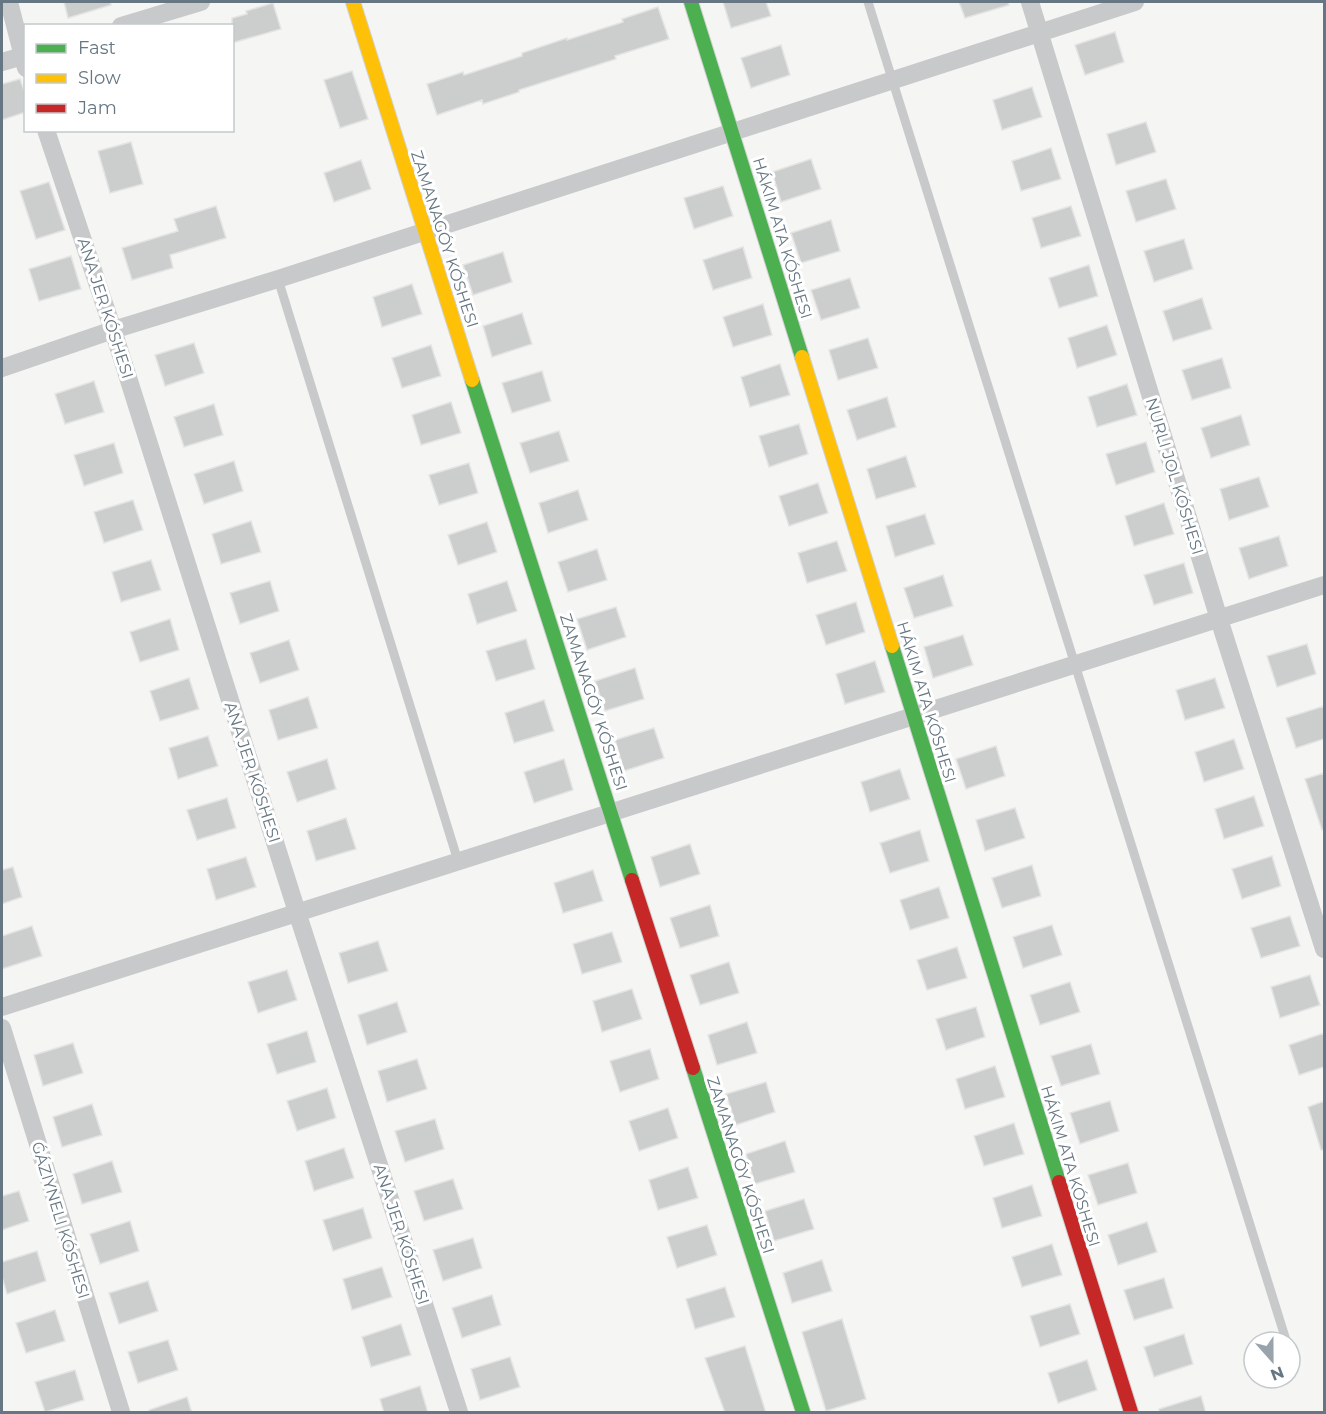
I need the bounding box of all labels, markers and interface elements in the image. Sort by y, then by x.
legend [24,24,234,132]
text: Fast [78,37,116,59]
text: Slow [78,67,121,89]
text: Jam [77,97,117,119]
street label: ZAMANAGÓY KÓSHESI [407,148,482,330]
street label: HÁKIM ATA KÓSHESI [749,155,816,321]
street label: ANA JER KÓSHESI [74,235,137,381]
street label: NURLI JOL KÓSHESI [1142,395,1207,557]
street label: ZAMANAGÓY KÓSHESI [556,611,631,793]
street label: HÁKIM ATA KÓSHESI [893,619,960,785]
street label: ANA JER KÓSHESI [221,699,284,845]
street label: ZAMANAGÓY KÓSHESI [703,1074,778,1256]
street label: HÁKIM ATA KÓSHESI [1037,1083,1104,1249]
street label: ǴÁZIYNELI KÓSHESI [28,1139,93,1301]
street label: ANA JER KÓSHESI [370,1161,433,1307]
north arrow [1242,1330,1302,1390]
text: N [1268,1362,1287,1385]

